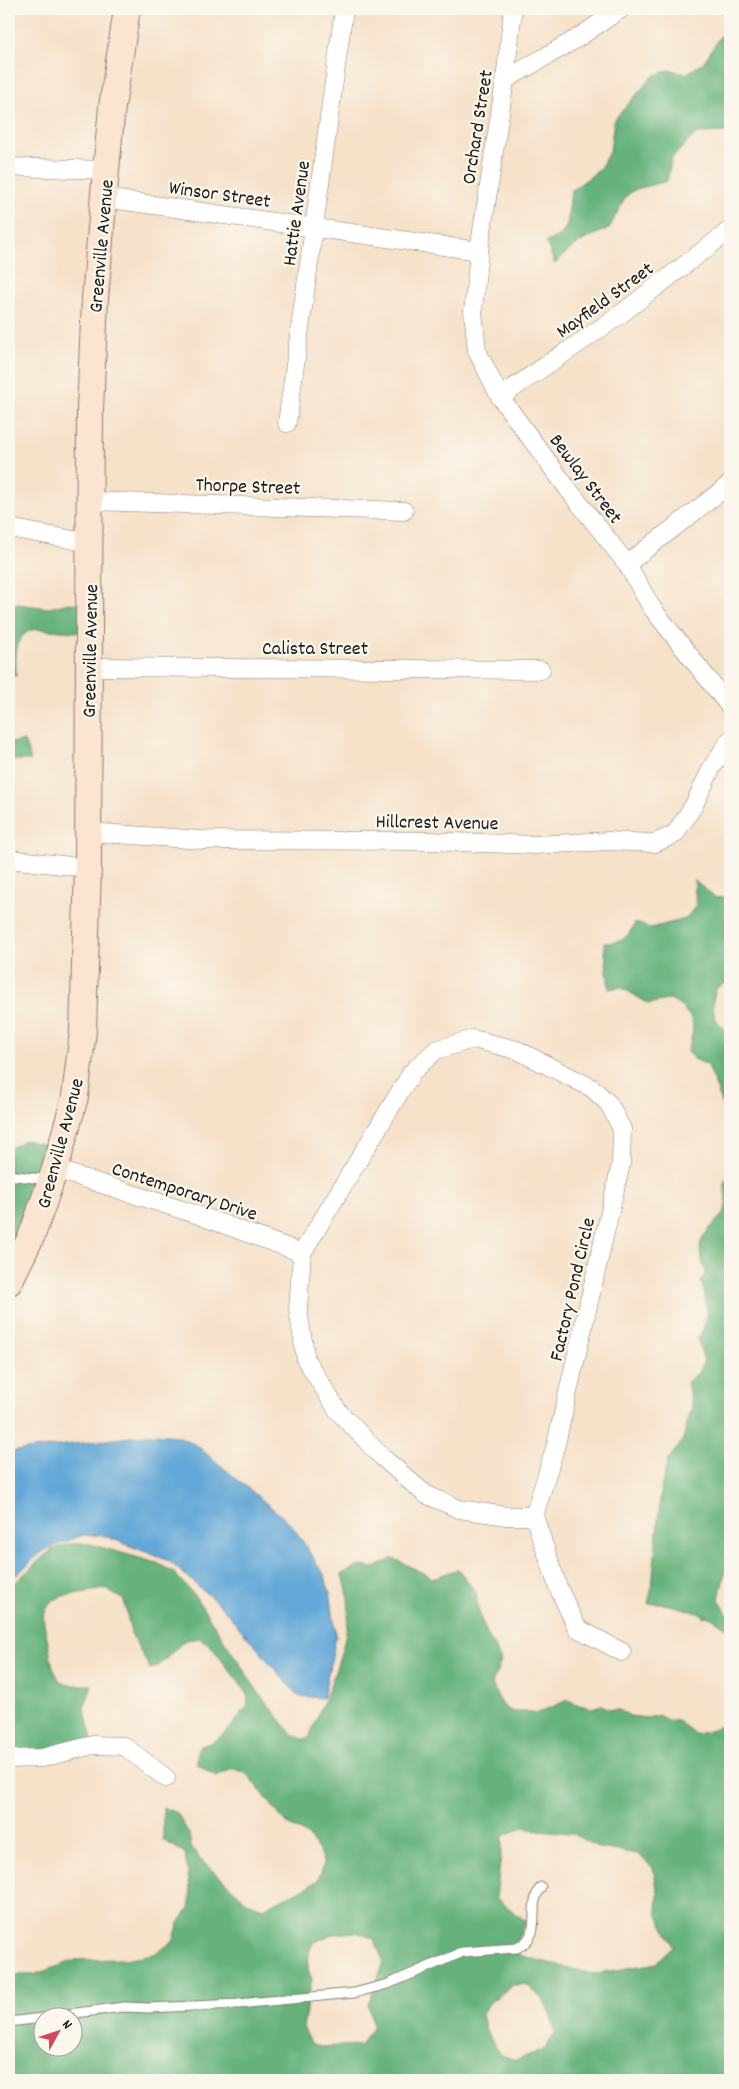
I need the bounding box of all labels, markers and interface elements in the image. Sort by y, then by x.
street label: Orchard Street [456,68,502,187]
street label: Hattie Avenue [277,159,319,268]
street label: Winsor Street [167,175,272,217]
street label: Greenville Avenue [83,178,123,314]
street label: Mayfield Street [551,256,660,346]
street label: Bewlay Street [541,429,628,531]
street label: Thorpe Street [195,472,301,504]
street label: Greenville Avenue [77,584,107,718]
street label: Calista Street [262,636,368,664]
street label: Hillcrest Avenue [375,809,499,839]
street label: Greenville Avenue [31,1075,93,1212]
street label: Contemporary Drive [108,1156,261,1230]
street label: Factory Pond Circle [544,1215,604,1364]
north arrow [32,2006,82,2056]
text: N [57,2016,76,2034]

